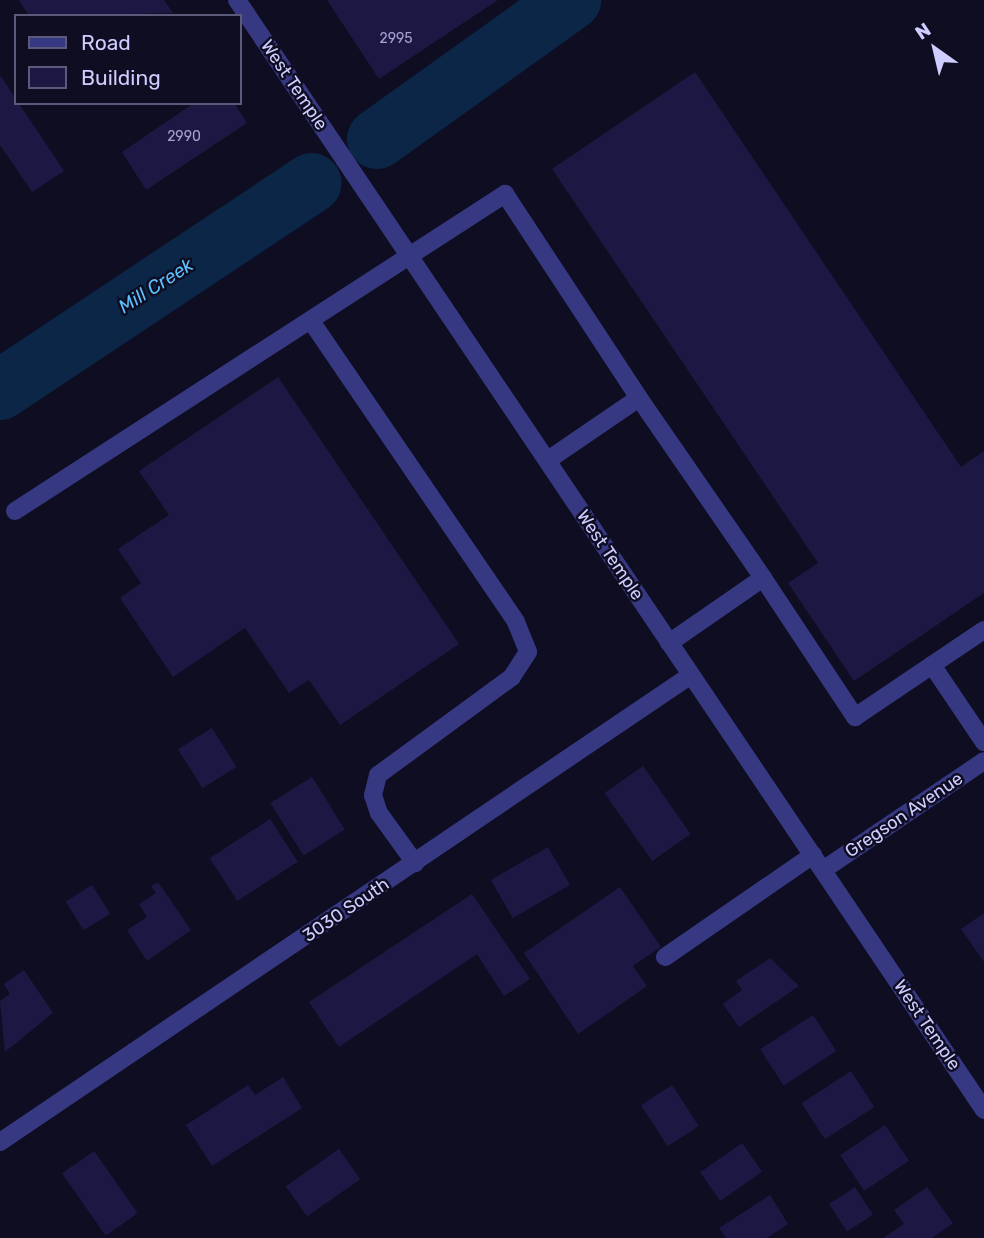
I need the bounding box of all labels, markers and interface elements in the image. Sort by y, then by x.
legend [14,14,242,105]
north arrow [900,14,970,84]
text: N [911,18,935,45]
text: Road [81,30,131,55]
house number: 2995 [379,31,413,47]
street label: West Temple [256,36,332,134]
text: Building [81,65,161,90]
house number: 2990 [167,129,201,145]
water label: Mill Creek [114,253,198,319]
street label: West Temple [572,506,648,604]
street label: Gregson Avenue [841,768,967,862]
street label: 3030 South [299,873,393,947]
street label: West Temple [889,976,965,1074]

